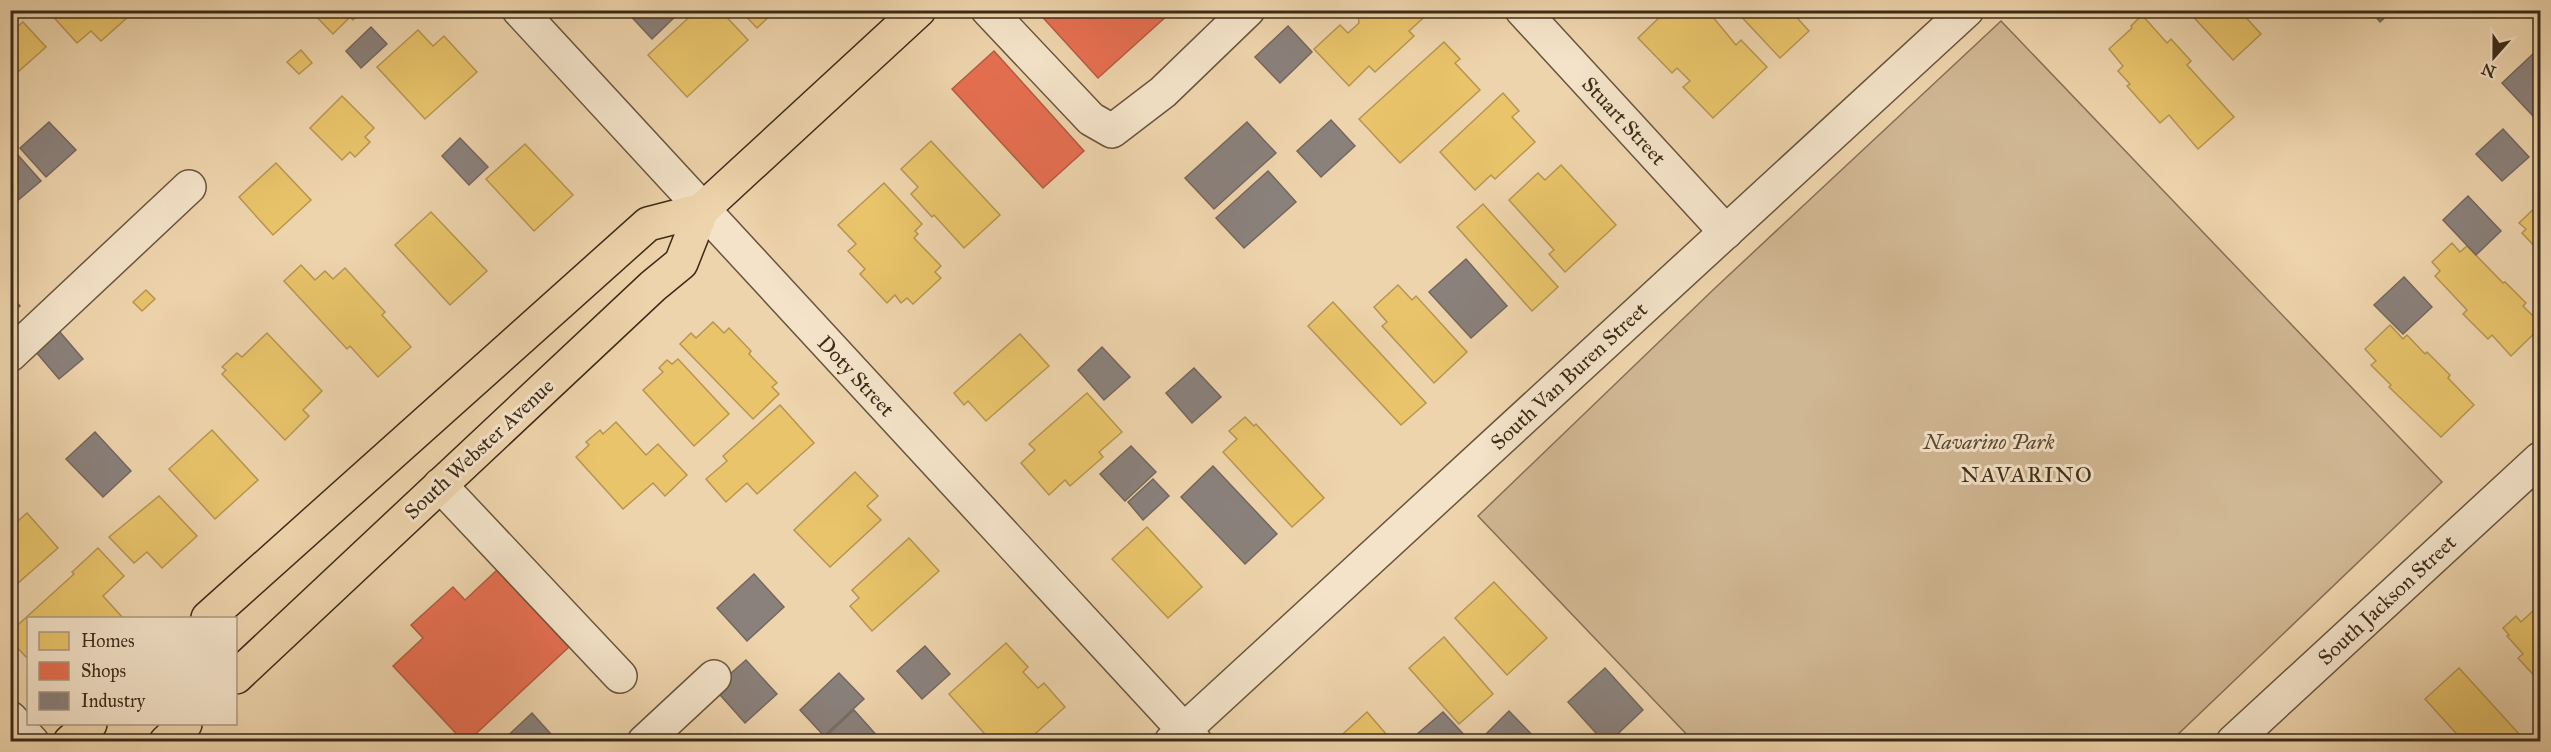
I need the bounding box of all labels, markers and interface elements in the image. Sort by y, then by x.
north arrow [2464,27,2524,87]
text: N [2479,59,2499,82]
street label: Stuart Street [1576,71,1672,171]
street label: South Van Buren Street [1485,296,1653,455]
street label: Doty Street [812,330,900,422]
street label: South Webster Avenue [399,373,559,525]
park label: Navarino Park [1922,429,2055,455]
district label: NAVARINO [1961,461,2093,488]
street label: South Jackson Street [2312,529,2462,671]
legend [27,617,237,725]
text: Homes [81,630,135,652]
text: Shops [81,660,126,682]
text: Industry [81,690,146,712]

